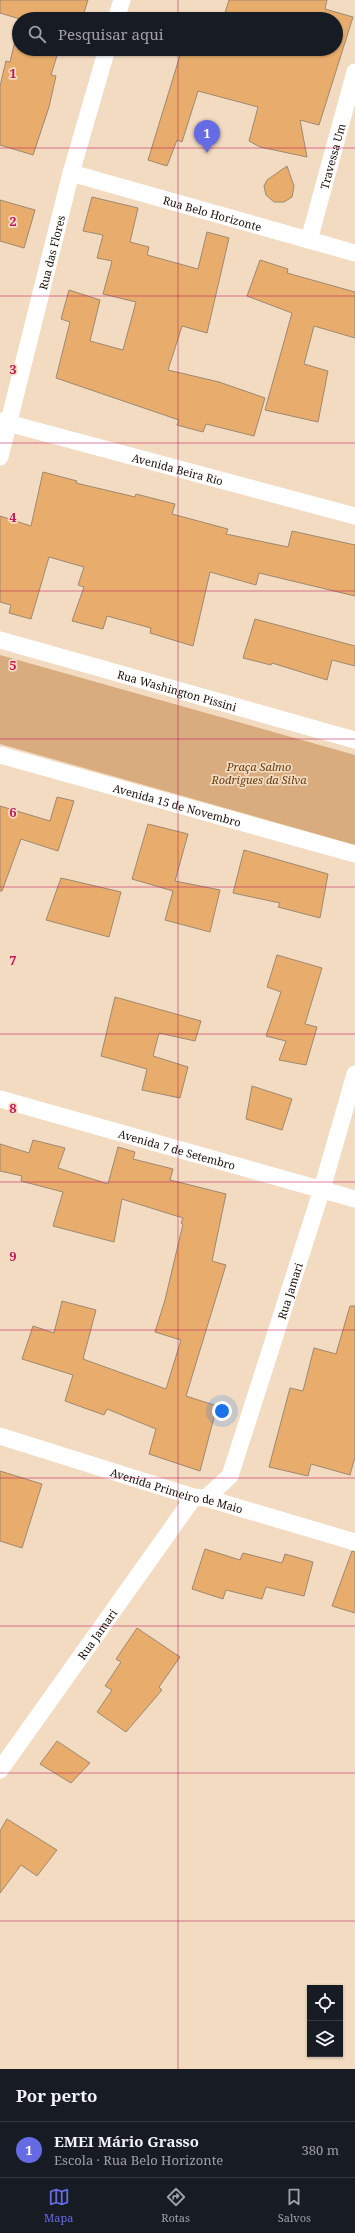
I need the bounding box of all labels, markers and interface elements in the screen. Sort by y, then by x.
search box [12,12,343,56]
icon: search [26,23,48,45]
text: Pesquisar aqui [58,24,164,44]
text: 1 [9,64,17,82]
pin: 1 [194,120,220,153]
street label: Travessa Um [316,121,348,191]
street label: Rua Belo Horizonte [162,192,264,234]
text: 2 [9,212,17,230]
street label: Rua das Flores [35,213,68,291]
text: 3 [9,360,17,378]
street label: Avenida Beira Rio [131,449,225,488]
text: 4 [9,508,17,526]
text: 5 [9,656,17,674]
street label: Rua Washington Pissini [116,666,239,714]
park label: Praça Salmo Rodrigues da Silva [210,759,307,787]
street label: Avenida 15 de Novembro [111,779,243,829]
text: 6 [9,803,17,821]
text: 7 [9,951,17,969]
text: 8 [9,1099,17,1117]
street label: Avenida 7 de Setembro [117,1125,237,1172]
text: 9 [9,1247,17,1265]
street label: Rua Jamari [273,1260,306,1321]
your location [212,1401,232,1421]
street label: Avenida Primeiro de Maio [109,1464,245,1516]
street label: Rua Jamari [74,1605,120,1662]
map controls [307,1985,343,2057]
button: locate [307,1985,343,2021]
button: layers [307,2021,343,2057]
text: Por perto [16,2084,98,2107]
text: EMEI Mário Grasso [54,2131,199,2151]
text: 1 [25,2141,33,2159]
text: 380 m [302,2141,339,2159]
text: Escola · Rua Belo Horizonte [54,2151,223,2169]
tab: Mapa [44,2186,73,2225]
tab: Rotas [161,2186,190,2225]
tab: Salvos [278,2186,311,2225]

